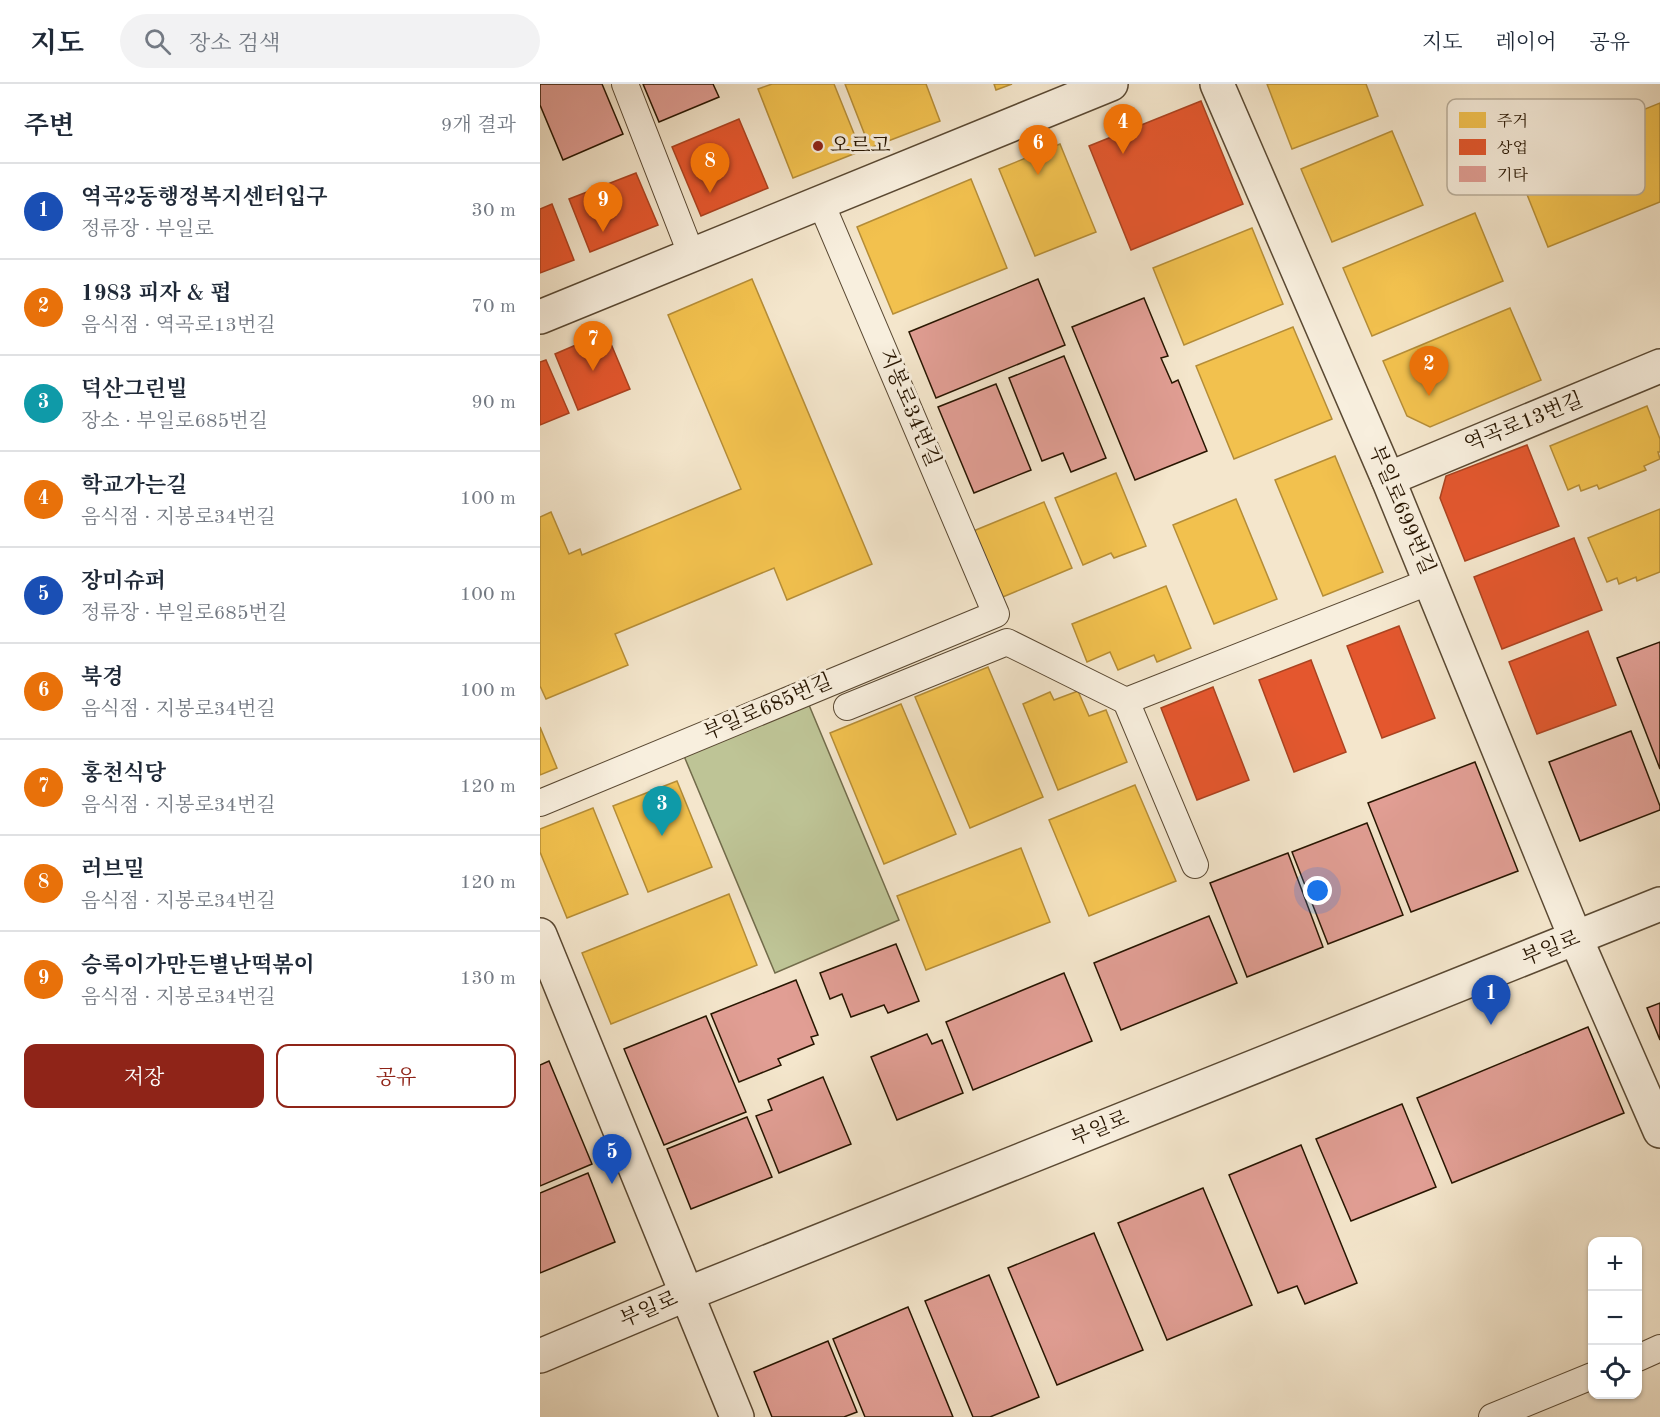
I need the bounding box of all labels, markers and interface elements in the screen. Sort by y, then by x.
search box [120,14,540,68]
icon: search [141,25,174,58]
text: 지도 [30,31,84,59]
text: 장소 검색 [189,33,280,55]
text: 지도 [1422,33,1463,54]
text: 레이어 [1496,33,1556,54]
text: 공유 [1589,33,1630,54]
legend [1447,99,1645,195]
pin: 4 [1104,104,1142,154]
text: 주거 [1497,113,1528,130]
text: 주변 [24,114,74,140]
text: 9개 결과 [441,116,516,136]
pin: 6 [1018,126,1058,175]
place label: 오르고 [830,136,891,157]
marker: 오르고 [811,139,825,153]
text: 상업 [1497,140,1528,157]
pin: 8 [690,144,730,193]
text: 기타 [1497,167,1528,184]
pin: 9 [584,182,622,232]
text: 역곡2동행정복지센터입구 [81,187,328,209]
text: 1 [38,201,49,221]
text: 30 m [471,201,516,221]
text: 정류장 · 부일로 [81,220,214,240]
text: 1983 피자 & 펍 [81,283,232,305]
text: 2 [38,297,49,317]
text: 70 m [471,297,516,317]
text: 음식점 · 역곡로13번길 [81,316,276,336]
pin: 7 [574,322,612,371]
street label: 지봉로34번길 [875,345,946,470]
pin: 2 [1410,346,1448,396]
text: 덕산그린빌 [81,379,187,401]
street label: 역곡로13번길 [1461,388,1586,456]
text: 3 [38,393,49,413]
text: 90 m [471,393,516,413]
text: 장소 · 부일로685번길 [81,412,268,432]
street label: 부일로699번길 [1364,442,1439,578]
text: 학교가는길 [81,475,187,497]
text: 4 [38,489,49,509]
text: 100 m [460,489,516,509]
text: 음식점 · 지봉로34번길 [81,508,276,528]
text: 장미슈퍼 [81,571,166,593]
text: 5 [38,585,49,605]
text: 100 m [460,585,516,605]
text: 정류장 · 부일로685번길 [81,604,287,624]
text: 북경 [81,667,124,689]
street label: 부일로685번길 [700,670,836,745]
text: 6 [38,681,49,701]
text: 100 m [460,681,516,701]
text: 음식점 · 지봉로34번길 [81,700,276,720]
text: 홍천식당 [81,763,166,785]
text: 7 [38,777,49,797]
text: 120 m [460,777,516,797]
pin: 3 [642,786,682,836]
text: 음식점 · 지봉로34번길 [81,796,276,816]
text: 러브밀 [81,859,145,881]
text: 8 [38,873,49,893]
text: 120 m [460,873,516,893]
your location [1303,876,1332,905]
text: 음식점 · 지봉로34번길 [81,892,276,912]
street label: 부일로 [1518,926,1583,970]
text: 승록이가만든별난떡볶이 [81,955,315,977]
text: 9 [38,969,49,989]
text: 130 m [460,969,516,989]
pin: 1 [1472,976,1510,1025]
text: 음식점 · 지봉로34번길 [81,988,276,1008]
button: 저장 [24,1044,264,1108]
button: 공유 [276,1044,516,1108]
street label: 부일로 [1067,1106,1132,1150]
pin: 5 [592,1134,632,1184]
map controls [1588,1237,1642,1399]
button: + [1588,1237,1642,1291]
street label: 부일로 [616,1287,681,1332]
button: − [1588,1291,1642,1345]
button: locate [1588,1345,1642,1399]

